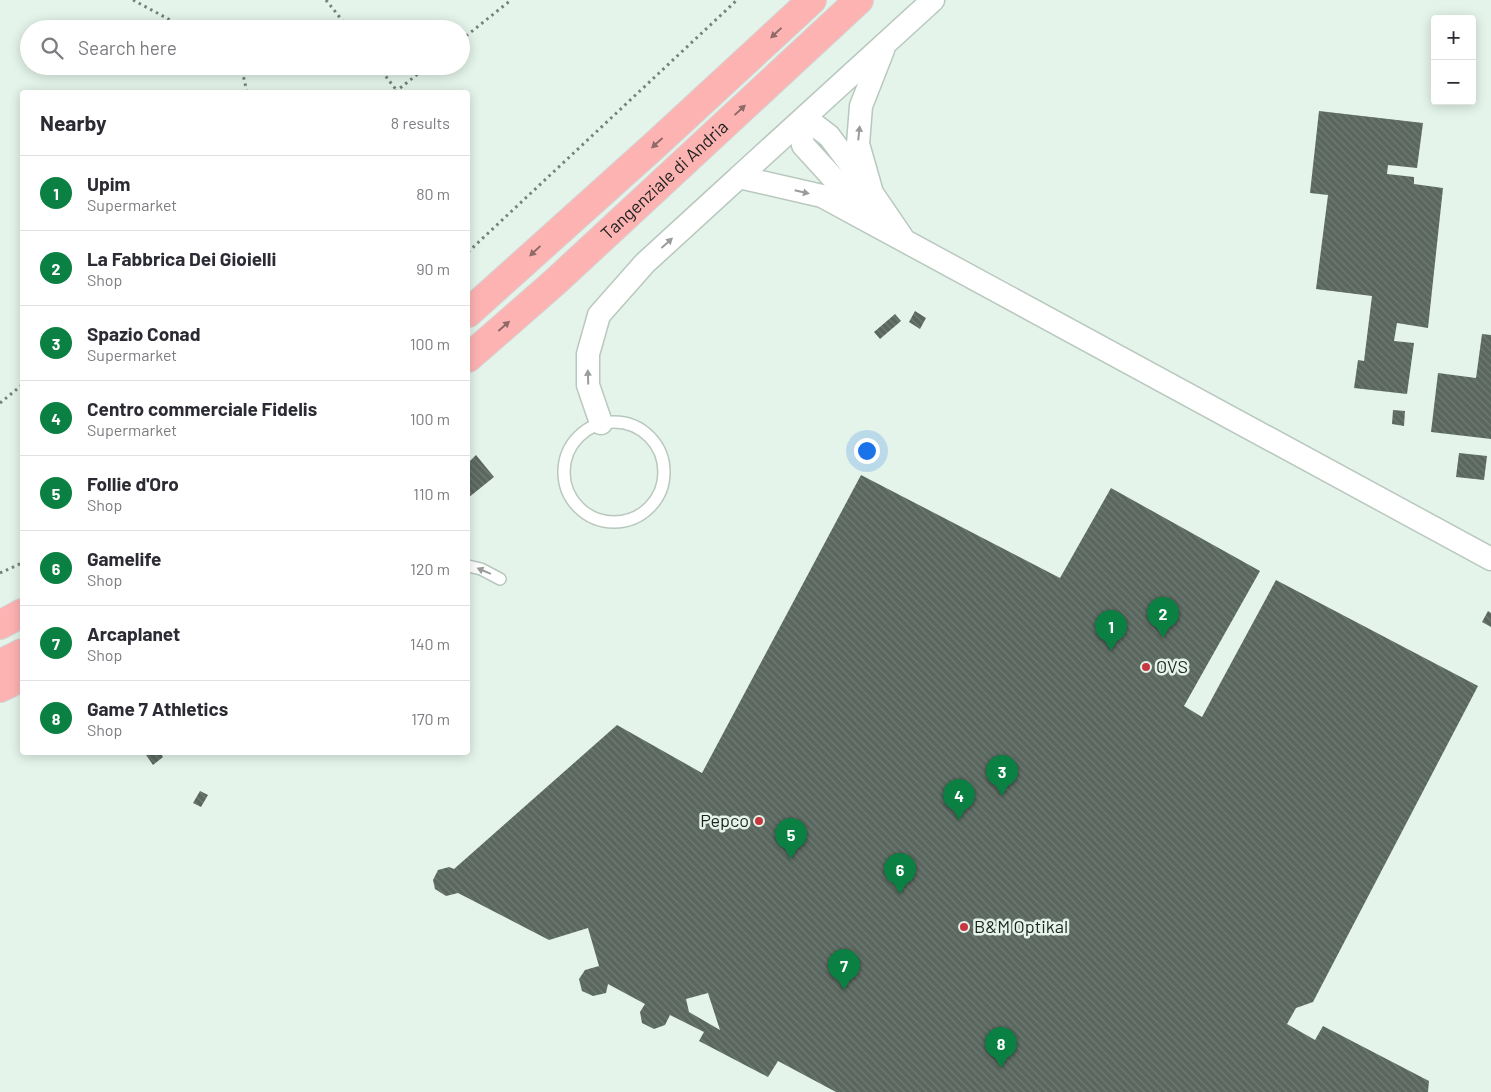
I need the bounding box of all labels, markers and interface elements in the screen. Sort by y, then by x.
map controls [1431,15,1476,105]
button: + [1431,15,1476,60]
search box [20,20,470,75]
one-way arrow [771,27,783,39]
icon: search [38,34,66,62]
text: Search here [78,36,177,59]
button: − [1431,60,1476,105]
one-way arrow [734,104,746,115]
text: Nearby [40,110,106,135]
text: 8 results [391,113,450,132]
street label: Tangenziale di Andria [596,115,732,244]
one-way arrow [855,125,863,141]
one-way arrow [651,137,663,149]
text: Upim [87,172,130,195]
text: 1 [53,184,59,203]
text: 80 m [416,184,450,203]
one-way arrow [795,188,810,196]
text: Supermarket [87,195,177,214]
one-way arrow [660,237,672,249]
one-way arrow [530,245,542,257]
text: La Fabbrica Dei Gioielli [87,247,276,270]
text: 2 [52,259,60,278]
text: 90 m [416,259,450,278]
text: Shop [87,270,122,289]
one-way arrow [498,320,510,332]
text: Spazio Conad [87,322,200,345]
text: 3 [52,334,60,353]
text: 100 m [410,334,450,353]
text: Supermarket [87,345,177,364]
one-way arrow [584,369,592,385]
text: Centro commerciale Fidelis [87,397,317,420]
text: 4 [51,409,61,428]
text: 100 m [410,409,450,428]
text: Supermarket [87,420,177,439]
your location [854,438,880,464]
text: Follie d'Oro [87,472,179,495]
text: 5 [52,484,60,503]
text: 110 m [413,484,450,503]
text: Shop [87,495,122,514]
text: Gamelife [87,547,161,570]
text: 6 [52,559,60,578]
text: 120 m [410,559,450,578]
one-way arrow [477,567,491,575]
text: Shop [87,570,122,589]
pin: 2 [1147,597,1179,638]
pin: 1 [1095,610,1127,651]
text: Arcaplanet [87,622,180,645]
text: 7 [52,634,60,653]
text: 140 m [410,634,450,653]
text: Shop [87,645,122,664]
place label: OVS [1156,655,1188,677]
marker: OVS [1140,661,1152,673]
text: Game 7 Athletics [87,697,228,720]
text: 8 [52,709,60,728]
text: 170 m [411,709,450,728]
text: Shop [87,720,122,739]
pin: 3 [986,755,1018,796]
pin: 4 [943,779,975,820]
place label: Pepco [700,809,749,831]
marker: Pepco [753,815,765,827]
pin: 5 [775,818,807,859]
pin: 6 [884,853,916,894]
place label: B&M Optikal [974,915,1068,937]
marker: B&M Optikal [958,921,970,933]
pin: 7 [828,949,860,990]
pin: 8 [985,1027,1017,1068]

